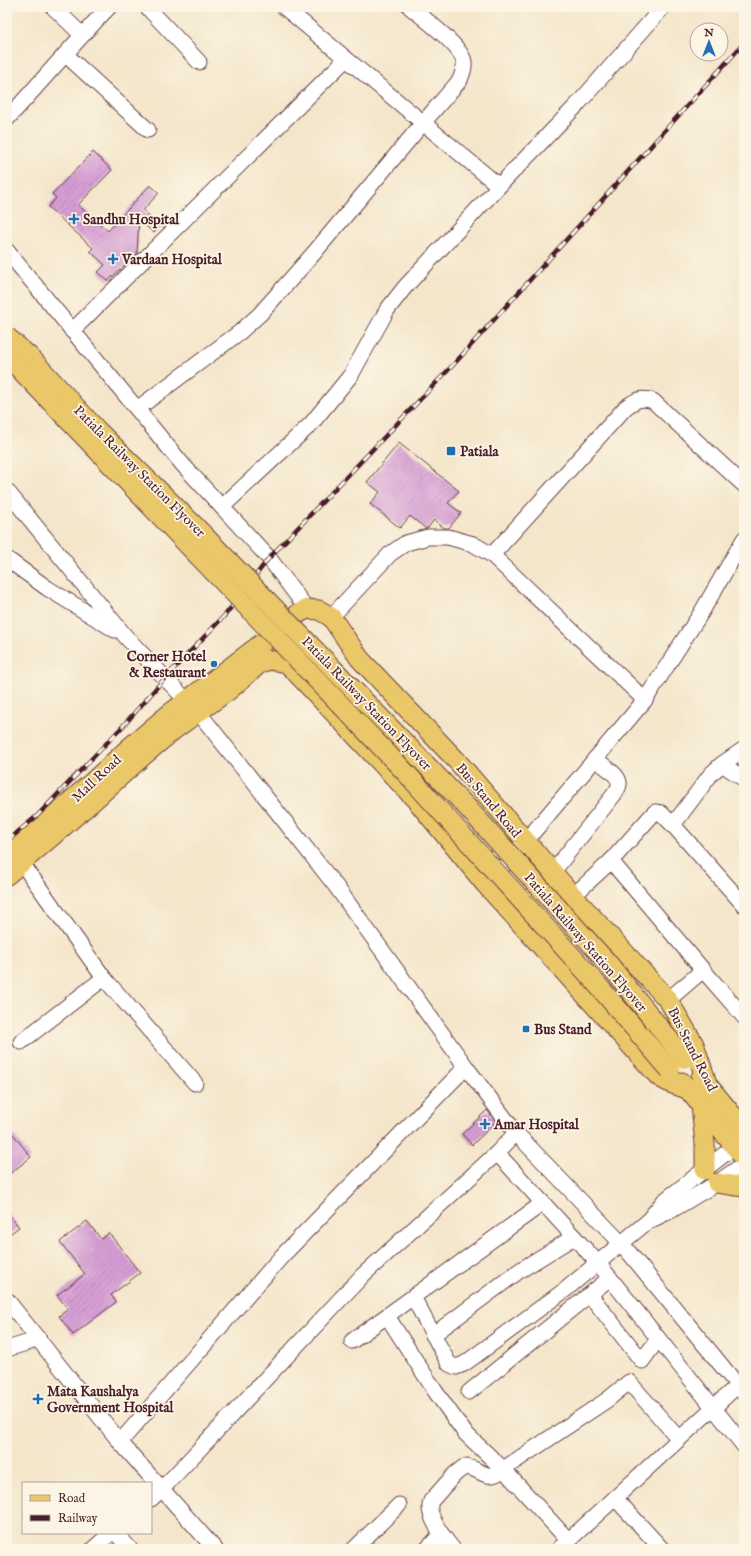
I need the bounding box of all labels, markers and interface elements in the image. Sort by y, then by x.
north arrow [689,22,729,62]
text: N [703,26,714,40]
place label: Sandhu Hospital [83,211,180,229]
marker: Sandhu Hospital [68,213,80,225]
place label: Vardaan Hospital [121,251,223,269]
marker: Vardaan Hospital [107,253,119,265]
street label: Patiala Railway Station Flyover [70,402,209,541]
place label: Patiala [460,443,499,461]
marker: Patiala [445,445,457,457]
street label: Patiala Railway Station Flyover [297,633,435,774]
place label: Corner Hotel & Restaurant [127,648,207,682]
marker: Corner Hotel & Restaurant [209,659,219,669]
street label: Mall Road [68,751,126,806]
street label: Bus Stand Road [452,760,525,842]
street label: Patiala Railway Station Flyover [520,869,651,1016]
street label: Bus Stand Road [663,1004,721,1095]
place label: Bus Stand [534,1021,592,1039]
marker: Bus Stand [521,1024,531,1034]
place label: Amar Hospital [493,1116,580,1134]
marker: Amar Hospital [479,1118,491,1130]
place label: Mata Kaushalya Government Hospital [47,1383,175,1417]
marker: Mata Kaushalya Government Hospital [32,1393,44,1405]
legend [22,1482,152,1534]
text: Road [58,1491,86,1506]
text: Railway [58,1511,97,1526]

